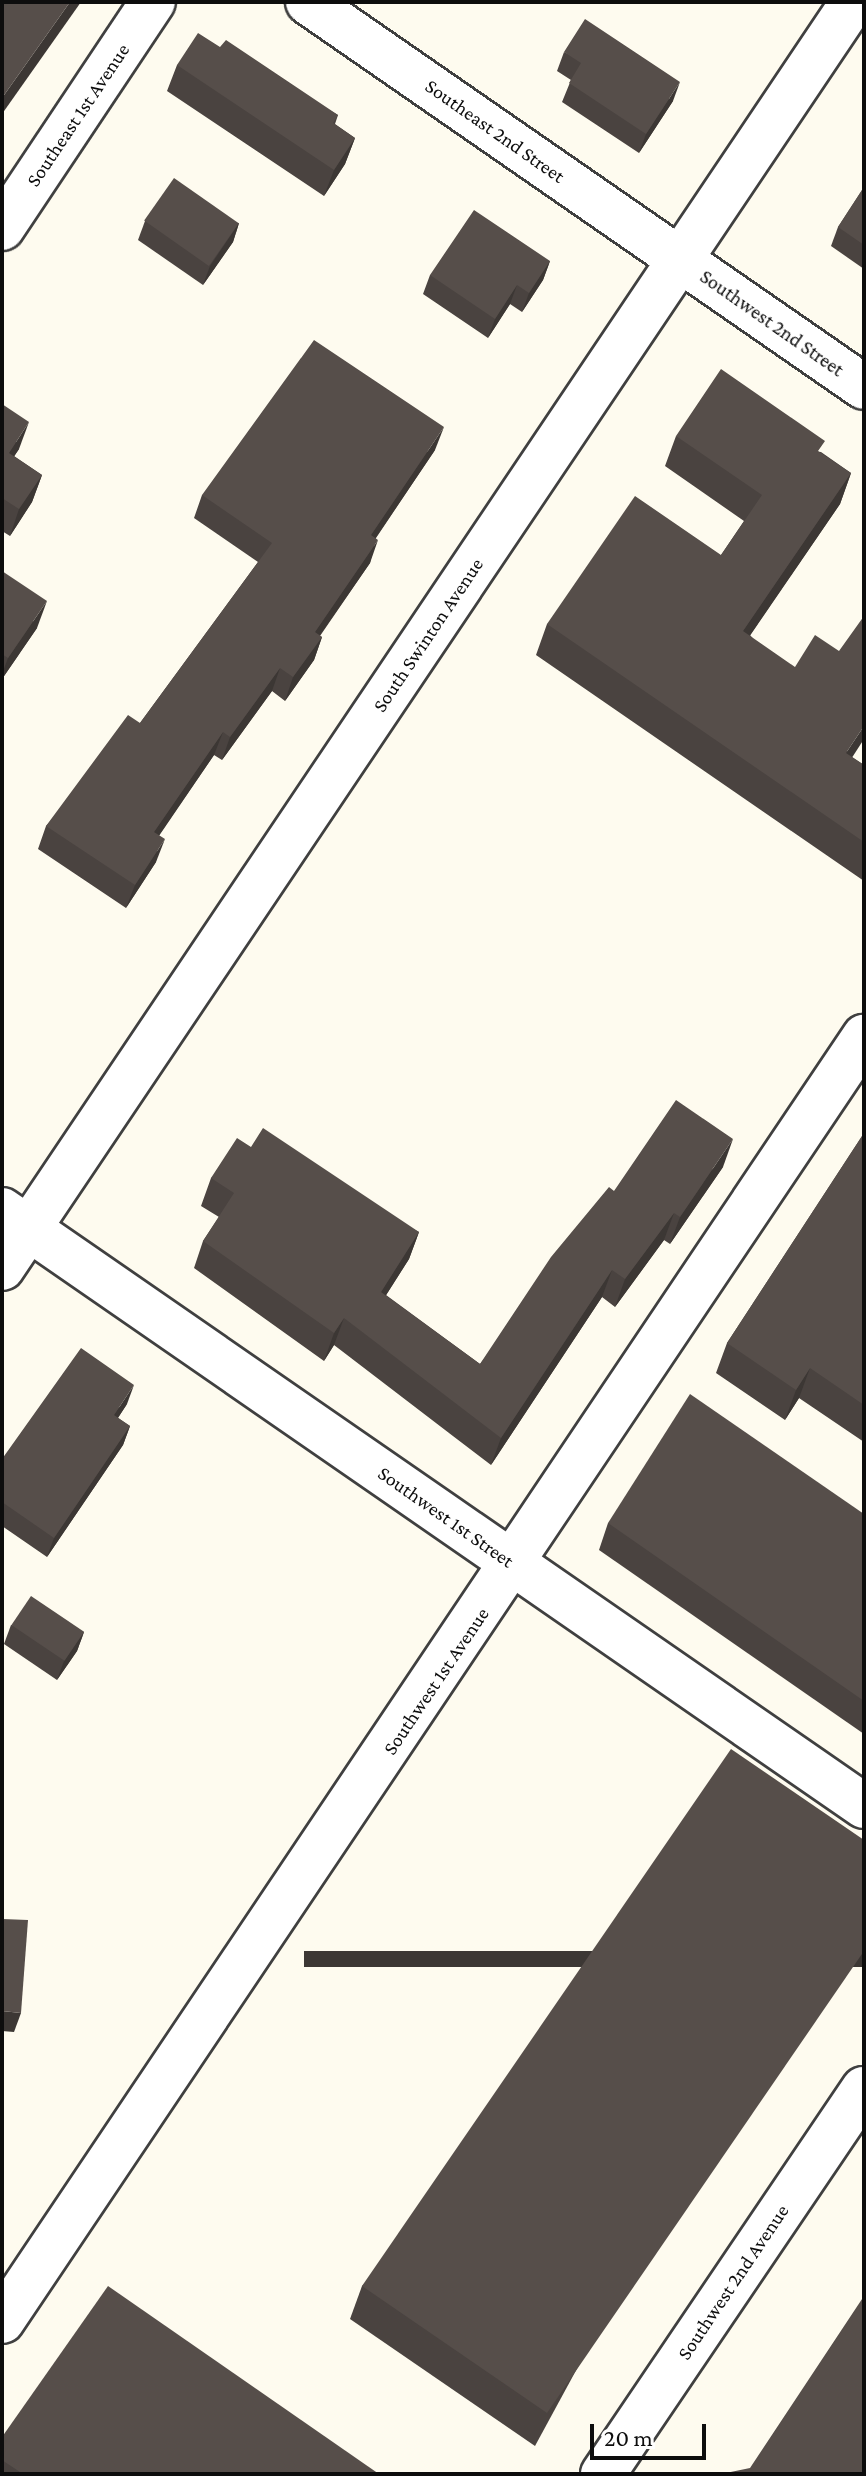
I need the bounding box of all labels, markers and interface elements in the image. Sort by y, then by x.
street label: Southeast 1st Avenue [21,39,135,191]
street label: Southeast 2nd Street [421,74,569,188]
street label: Southwest 2nd Street [695,264,849,382]
street label: South Swinton Avenue [368,553,488,717]
street label: Southwest 1st Street [373,1461,519,1573]
street label: Southwest 1st Avenue [378,1603,494,1759]
street label: Southwest 2nd Avenue [672,2200,794,2364]
scale bar [594,2408,710,2458]
text: 20 m [604,2424,653,2451]

